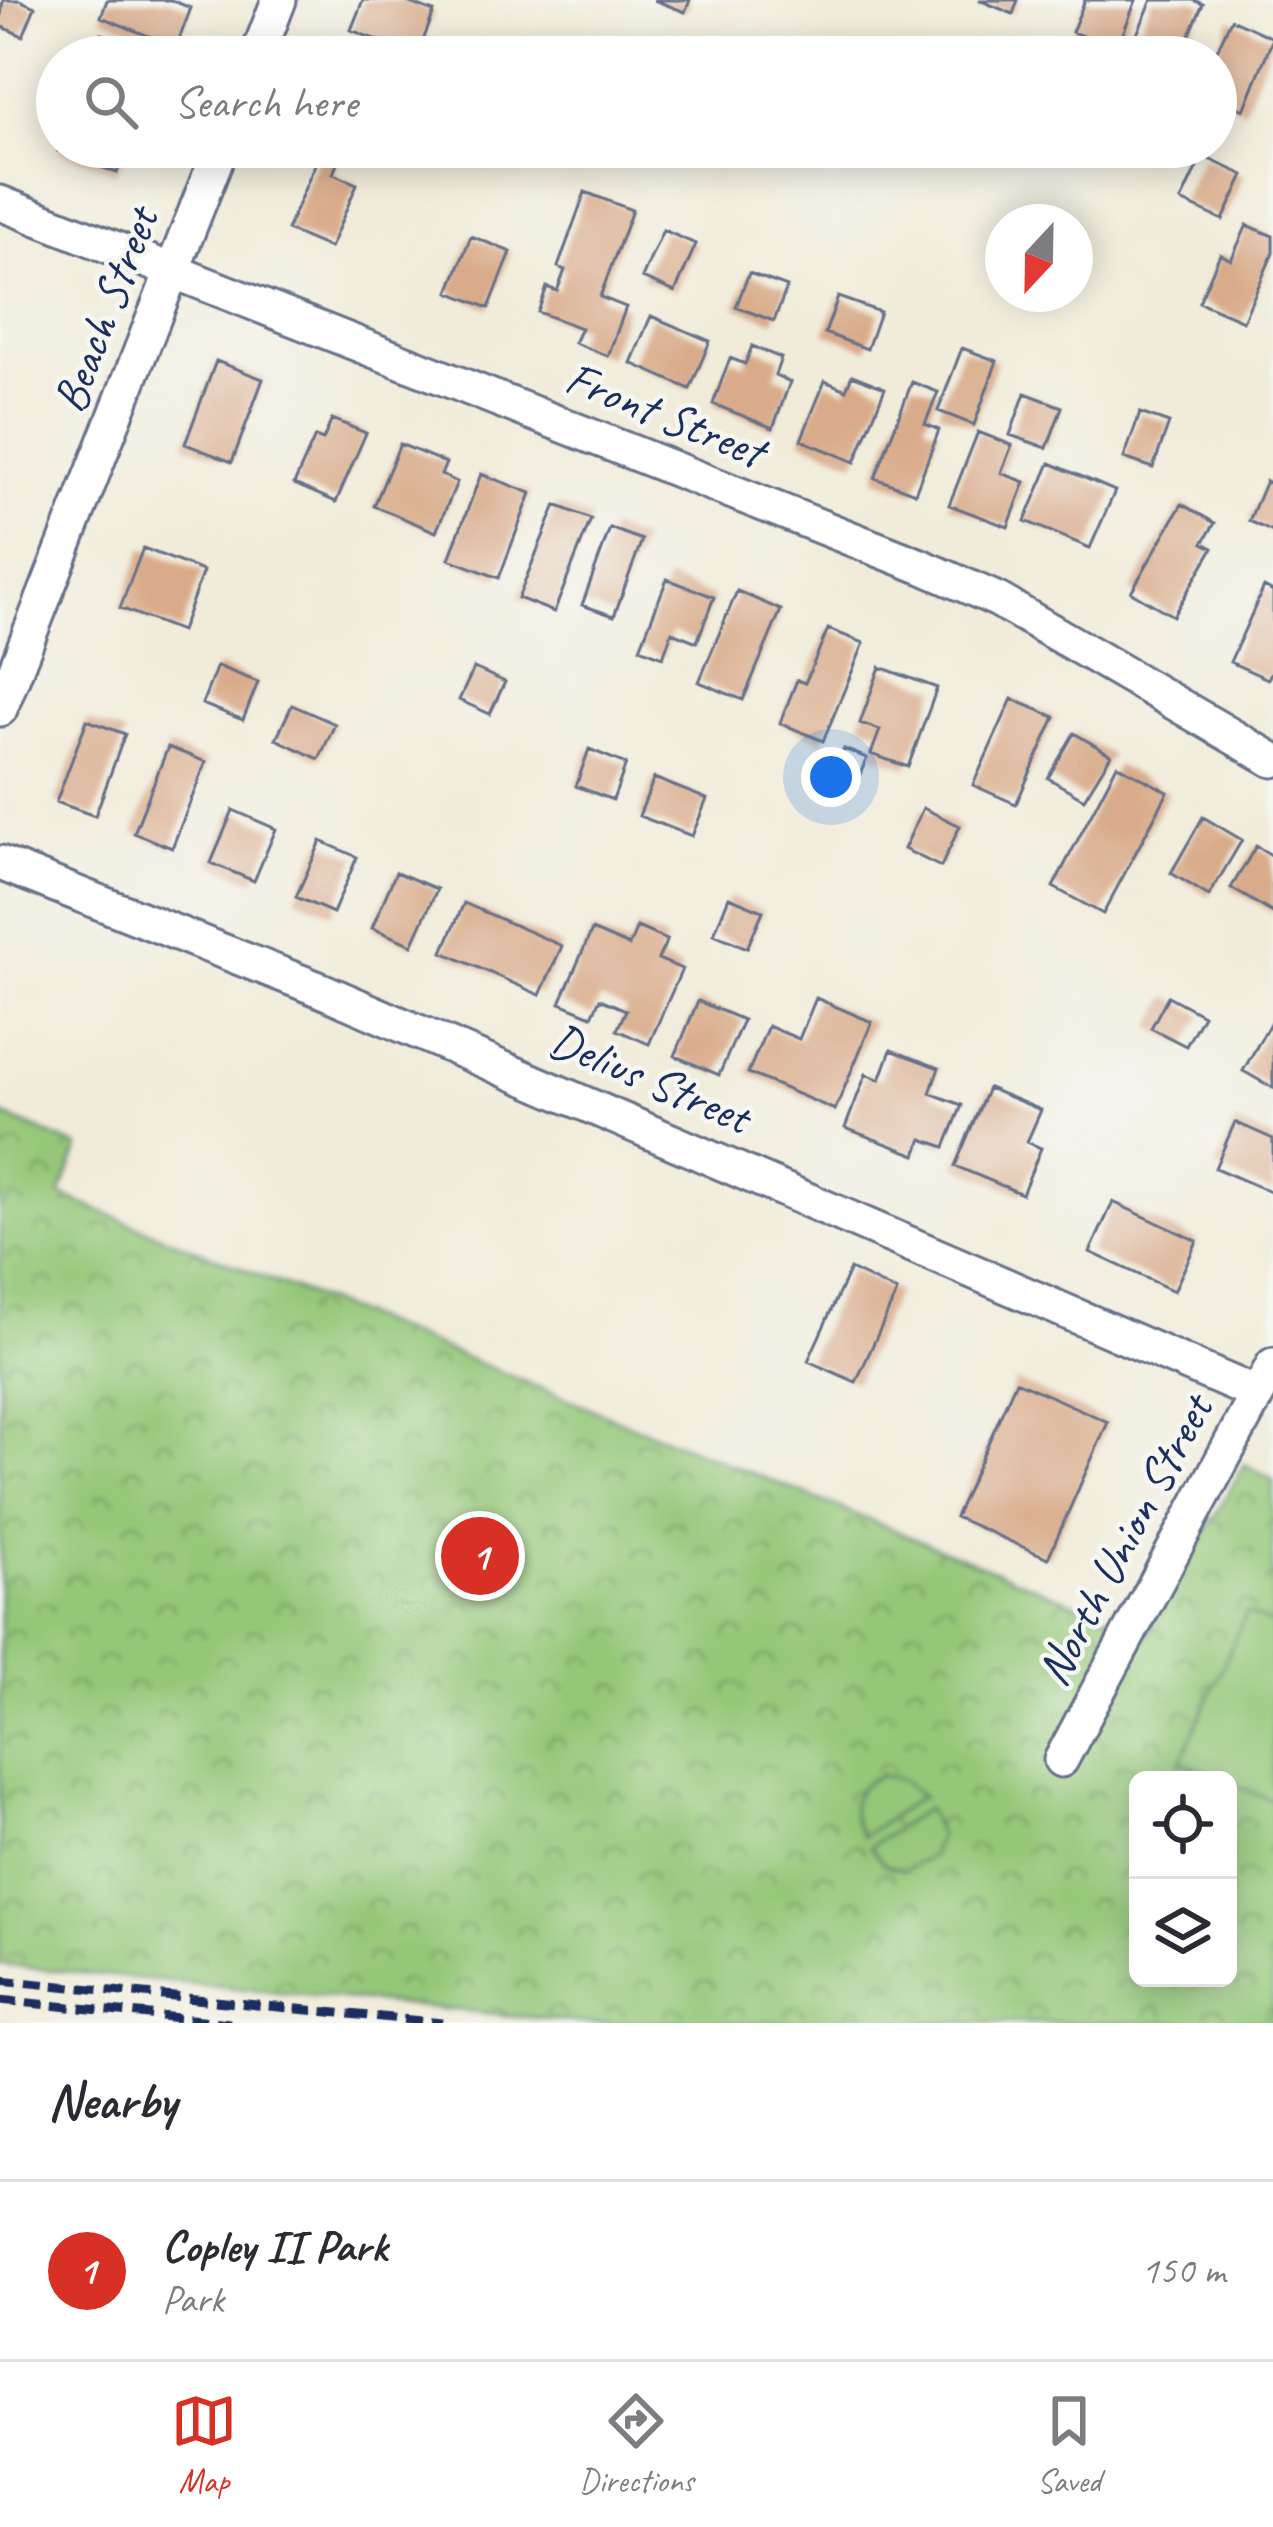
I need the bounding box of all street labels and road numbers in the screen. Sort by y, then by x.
street label: Beach Street [39,196,173,421]
street label: Front Street [557,347,778,483]
street label: Delius Street [541,1009,762,1148]
street label: North Union Street [1022,1381,1227,1695]

